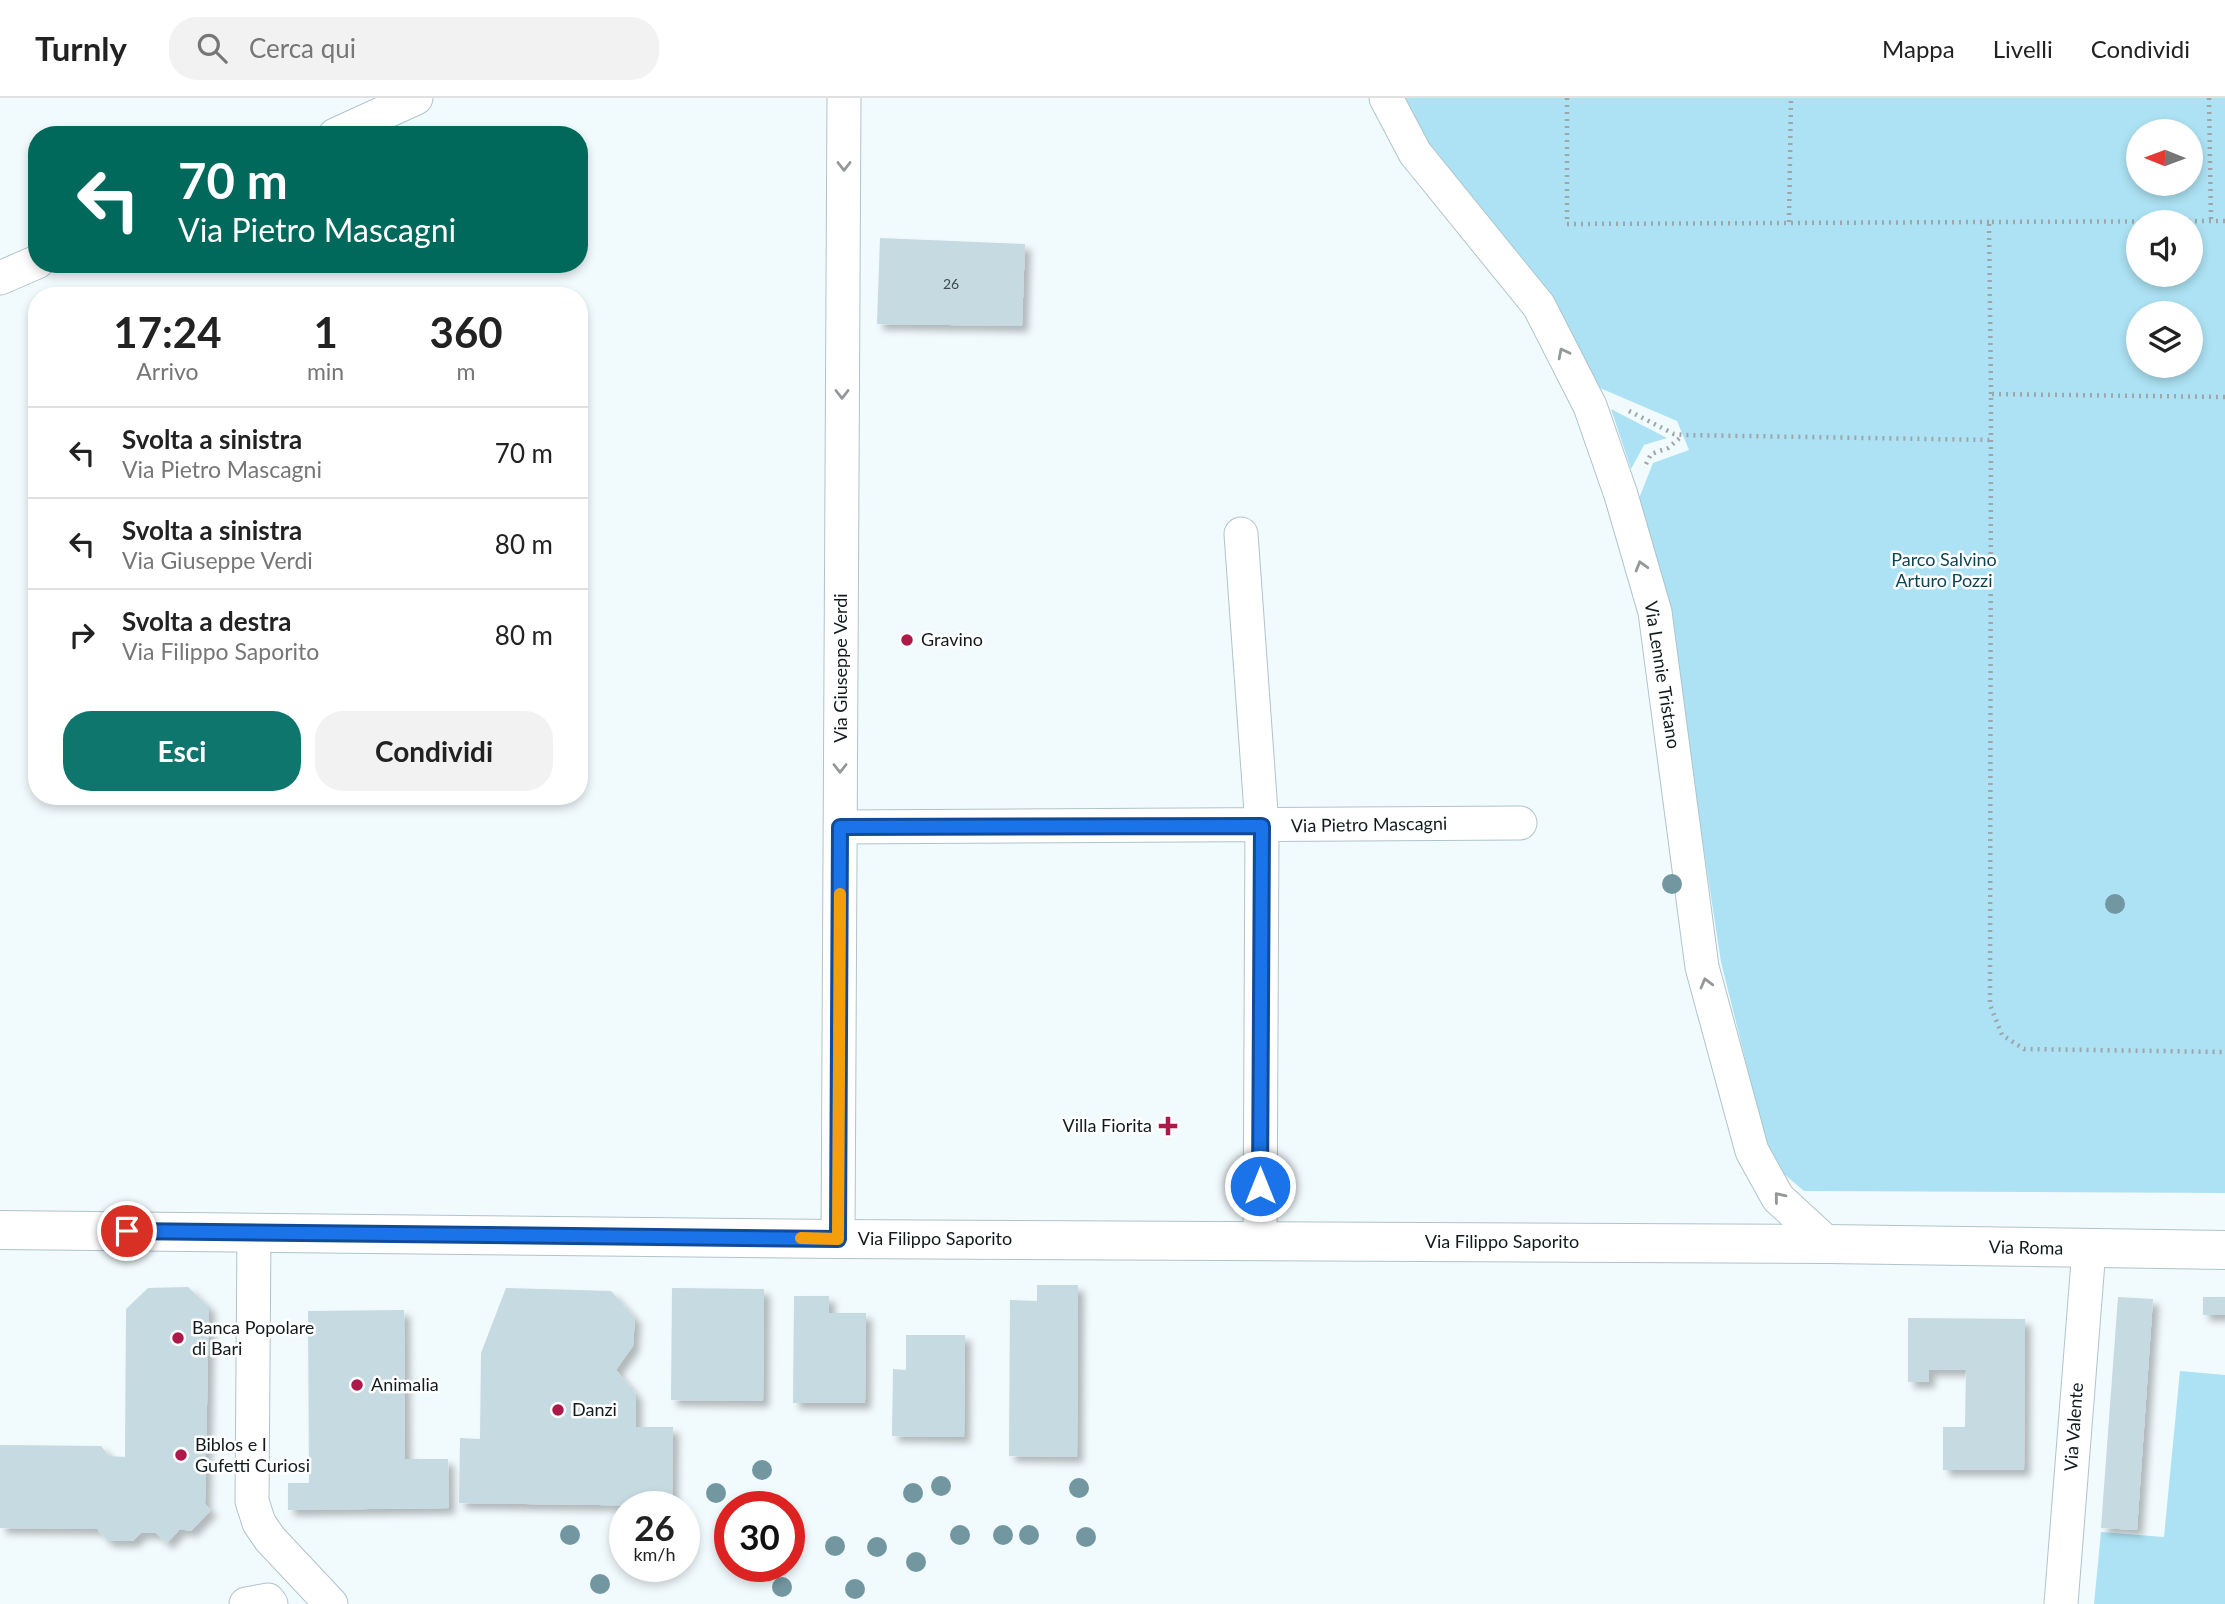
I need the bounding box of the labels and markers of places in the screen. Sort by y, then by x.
place label: Gravino [921,628,983,650]
marker: Gravino [899,632,915,648]
place label: Villa Fiorita [1063,1114,1152,1136]
marker: Villa Fiorita [1158,1116,1178,1136]
pin [97,1201,157,1261]
place label: Banca Popolare di Bari [192,1316,314,1359]
marker: Banca Popolare di Bari [170,1330,186,1346]
place label: Animalia [371,1373,439,1395]
marker: Animalia [349,1377,365,1393]
place label: Danzi [572,1398,617,1420]
marker: Danzi [550,1402,566,1418]
place label: Biblos e I Gufetti Curiosi [195,1433,310,1476]
marker: Biblos e I Gufetti Curiosi [173,1447,189,1463]

